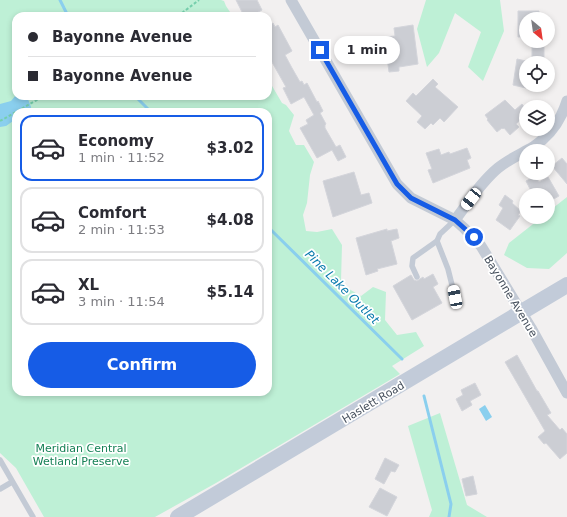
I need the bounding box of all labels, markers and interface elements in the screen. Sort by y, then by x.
north arrow [519,12,555,48]
map controls [519,12,555,224]
text: Bayonne Avenue [52,28,193,46]
callout: 1 min [334,36,400,64]
route end [311,41,329,59]
text: 1 min [347,42,387,57]
button: locate [519,56,555,92]
text: Bayonne Avenue [52,67,193,85]
button: layers [519,100,555,136]
icon: car [30,130,66,166]
text: Economy [78,132,154,150]
text: $3.02 [207,139,254,157]
button: + [519,144,555,180]
text: 1 min · 11:52 [78,150,165,165]
car [459,186,483,212]
button: − [519,188,555,224]
icon: car [30,202,66,238]
text: Comfort [78,204,146,222]
text: $4.08 [207,211,254,229]
text: 2 min · 11:53 [78,222,165,237]
route start [465,228,483,246]
water label: Pine Lake Outlet [302,247,383,328]
street label: Bayonne Avenue [481,253,540,339]
icon: car [30,274,66,310]
text: XL [78,276,99,294]
text: $5.14 [207,283,254,301]
car [447,284,463,310]
text: 3 min · 11:54 [78,294,165,309]
button: Confirm [28,342,256,388]
street label: Haslett Road [340,379,407,426]
park label: Meridian Central Wetland Preserve [33,442,129,468]

